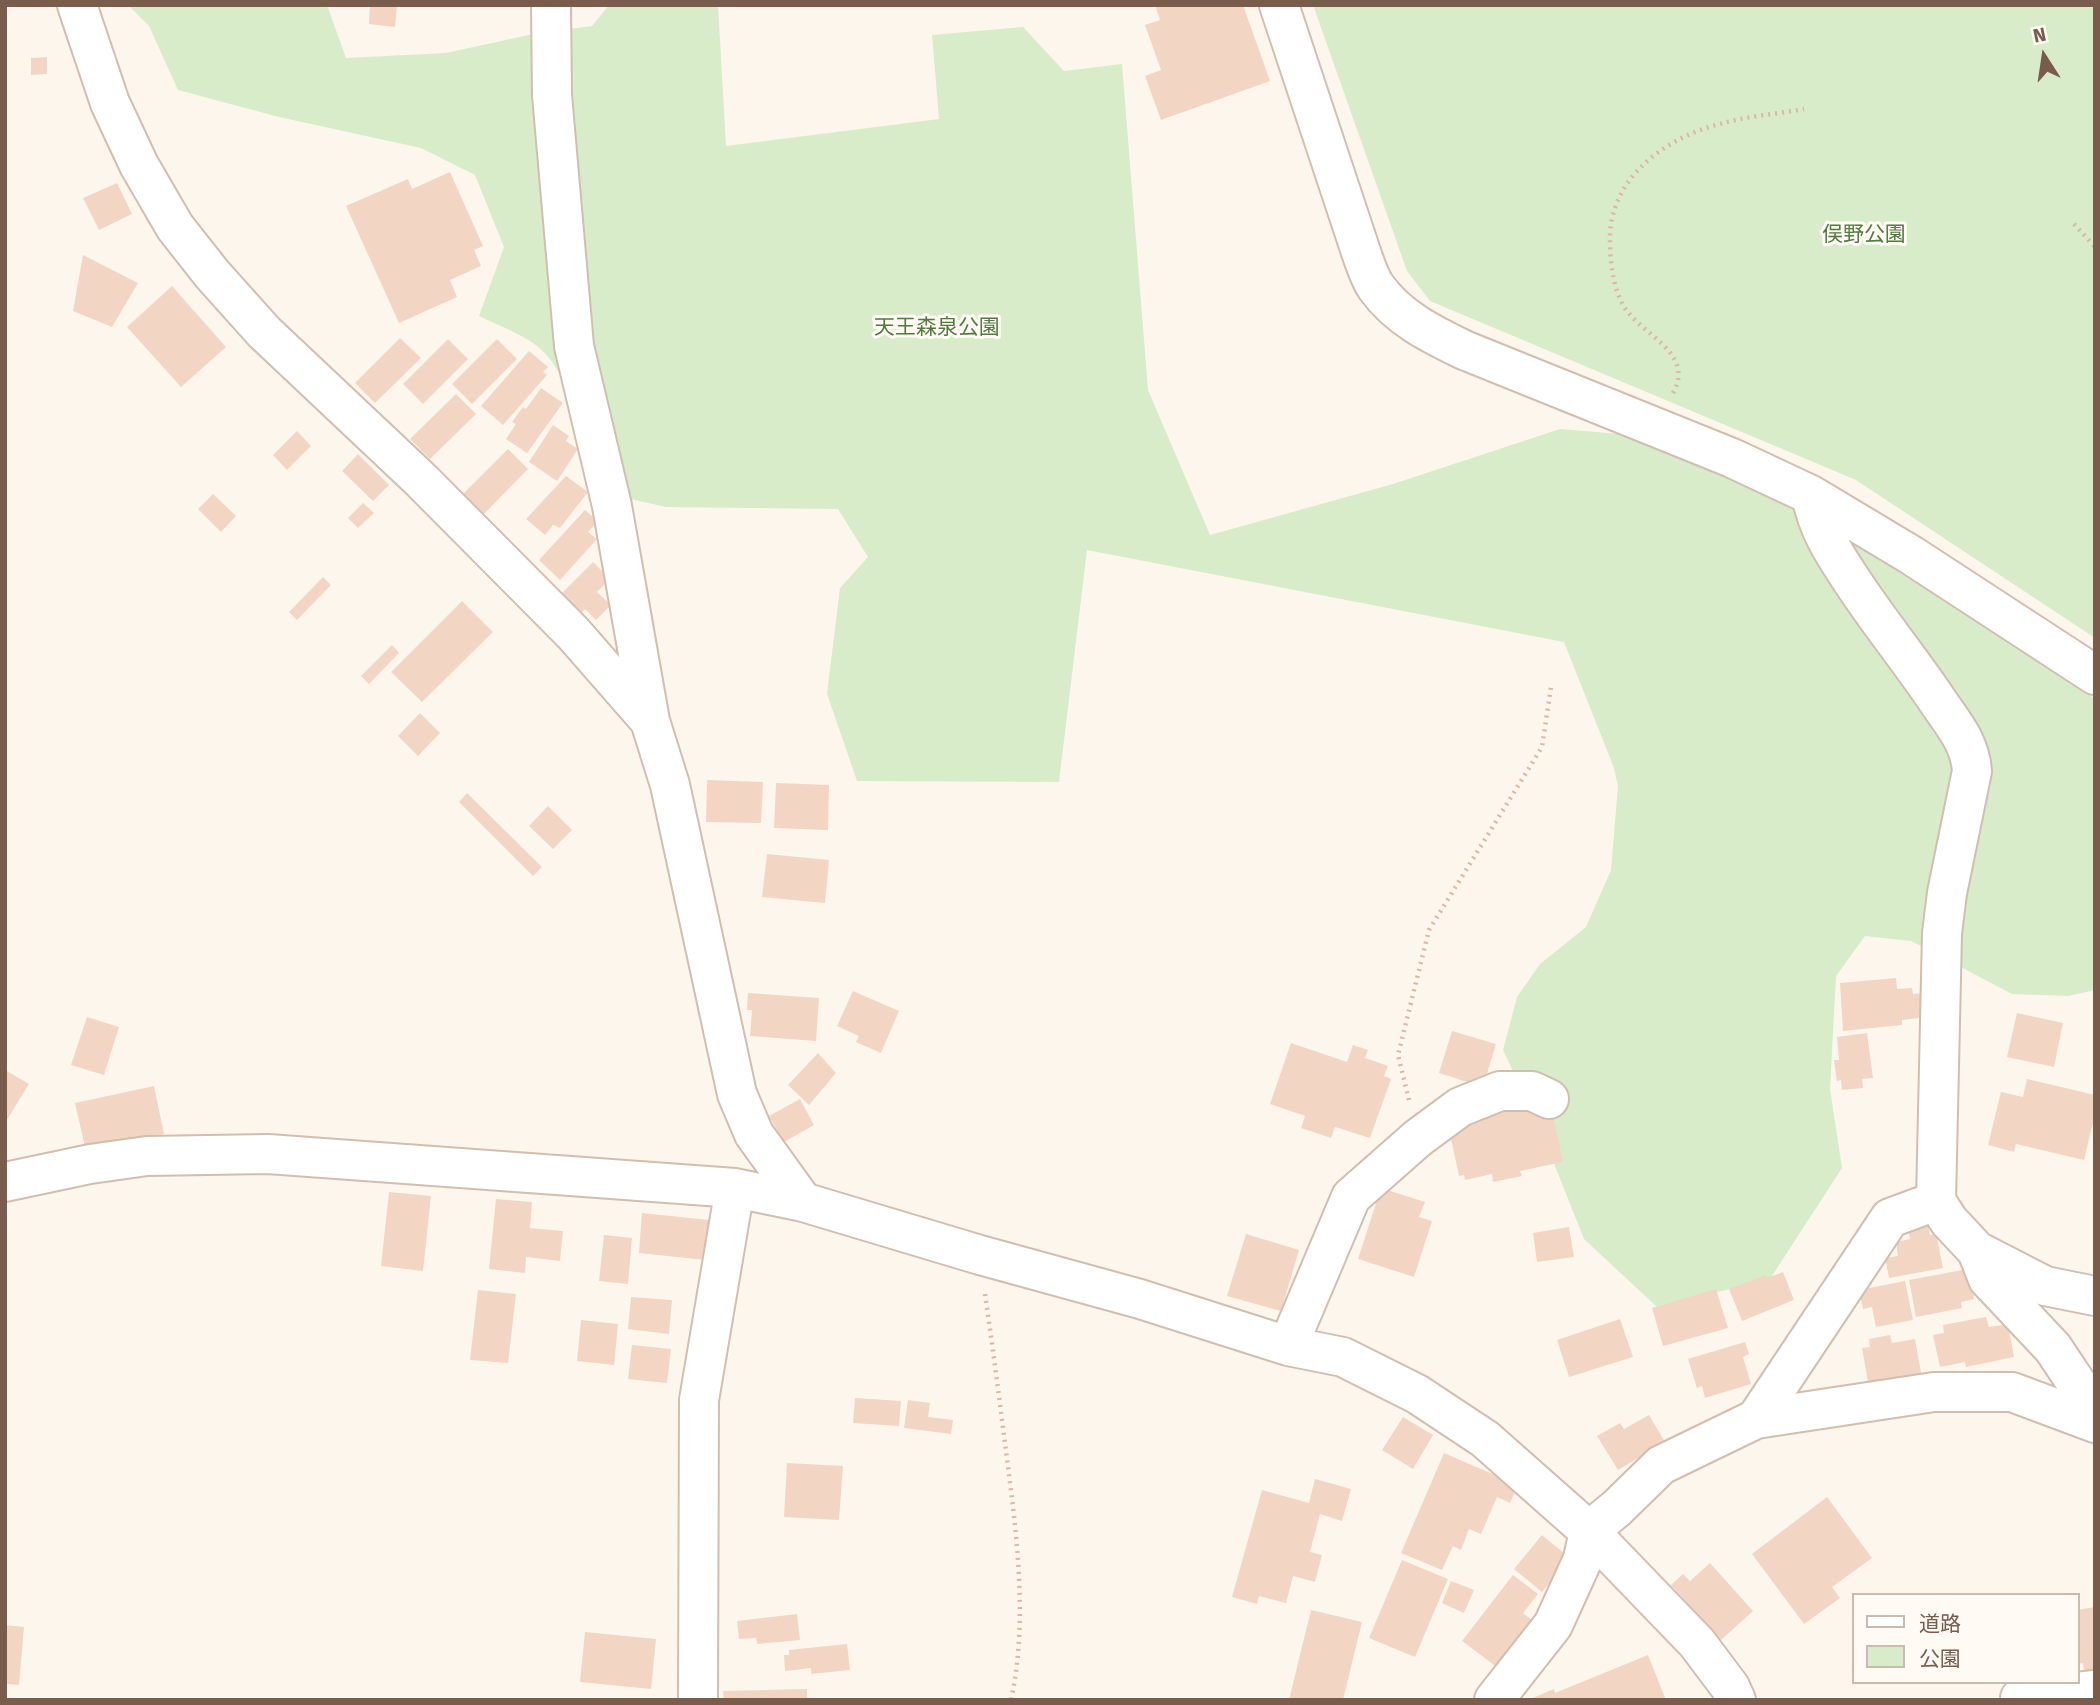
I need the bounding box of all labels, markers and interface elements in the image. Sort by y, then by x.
north arrow [2009,21,2079,91]
text: N [2031,22,2048,48]
park label: 俣野公園 [1822,222,1906,248]
park label: 天王森泉公園 [874,315,1000,341]
legend [1852,1593,2079,1684]
text: 道路 [1919,1611,1961,1637]
text: 公園 [1919,1646,1961,1672]

